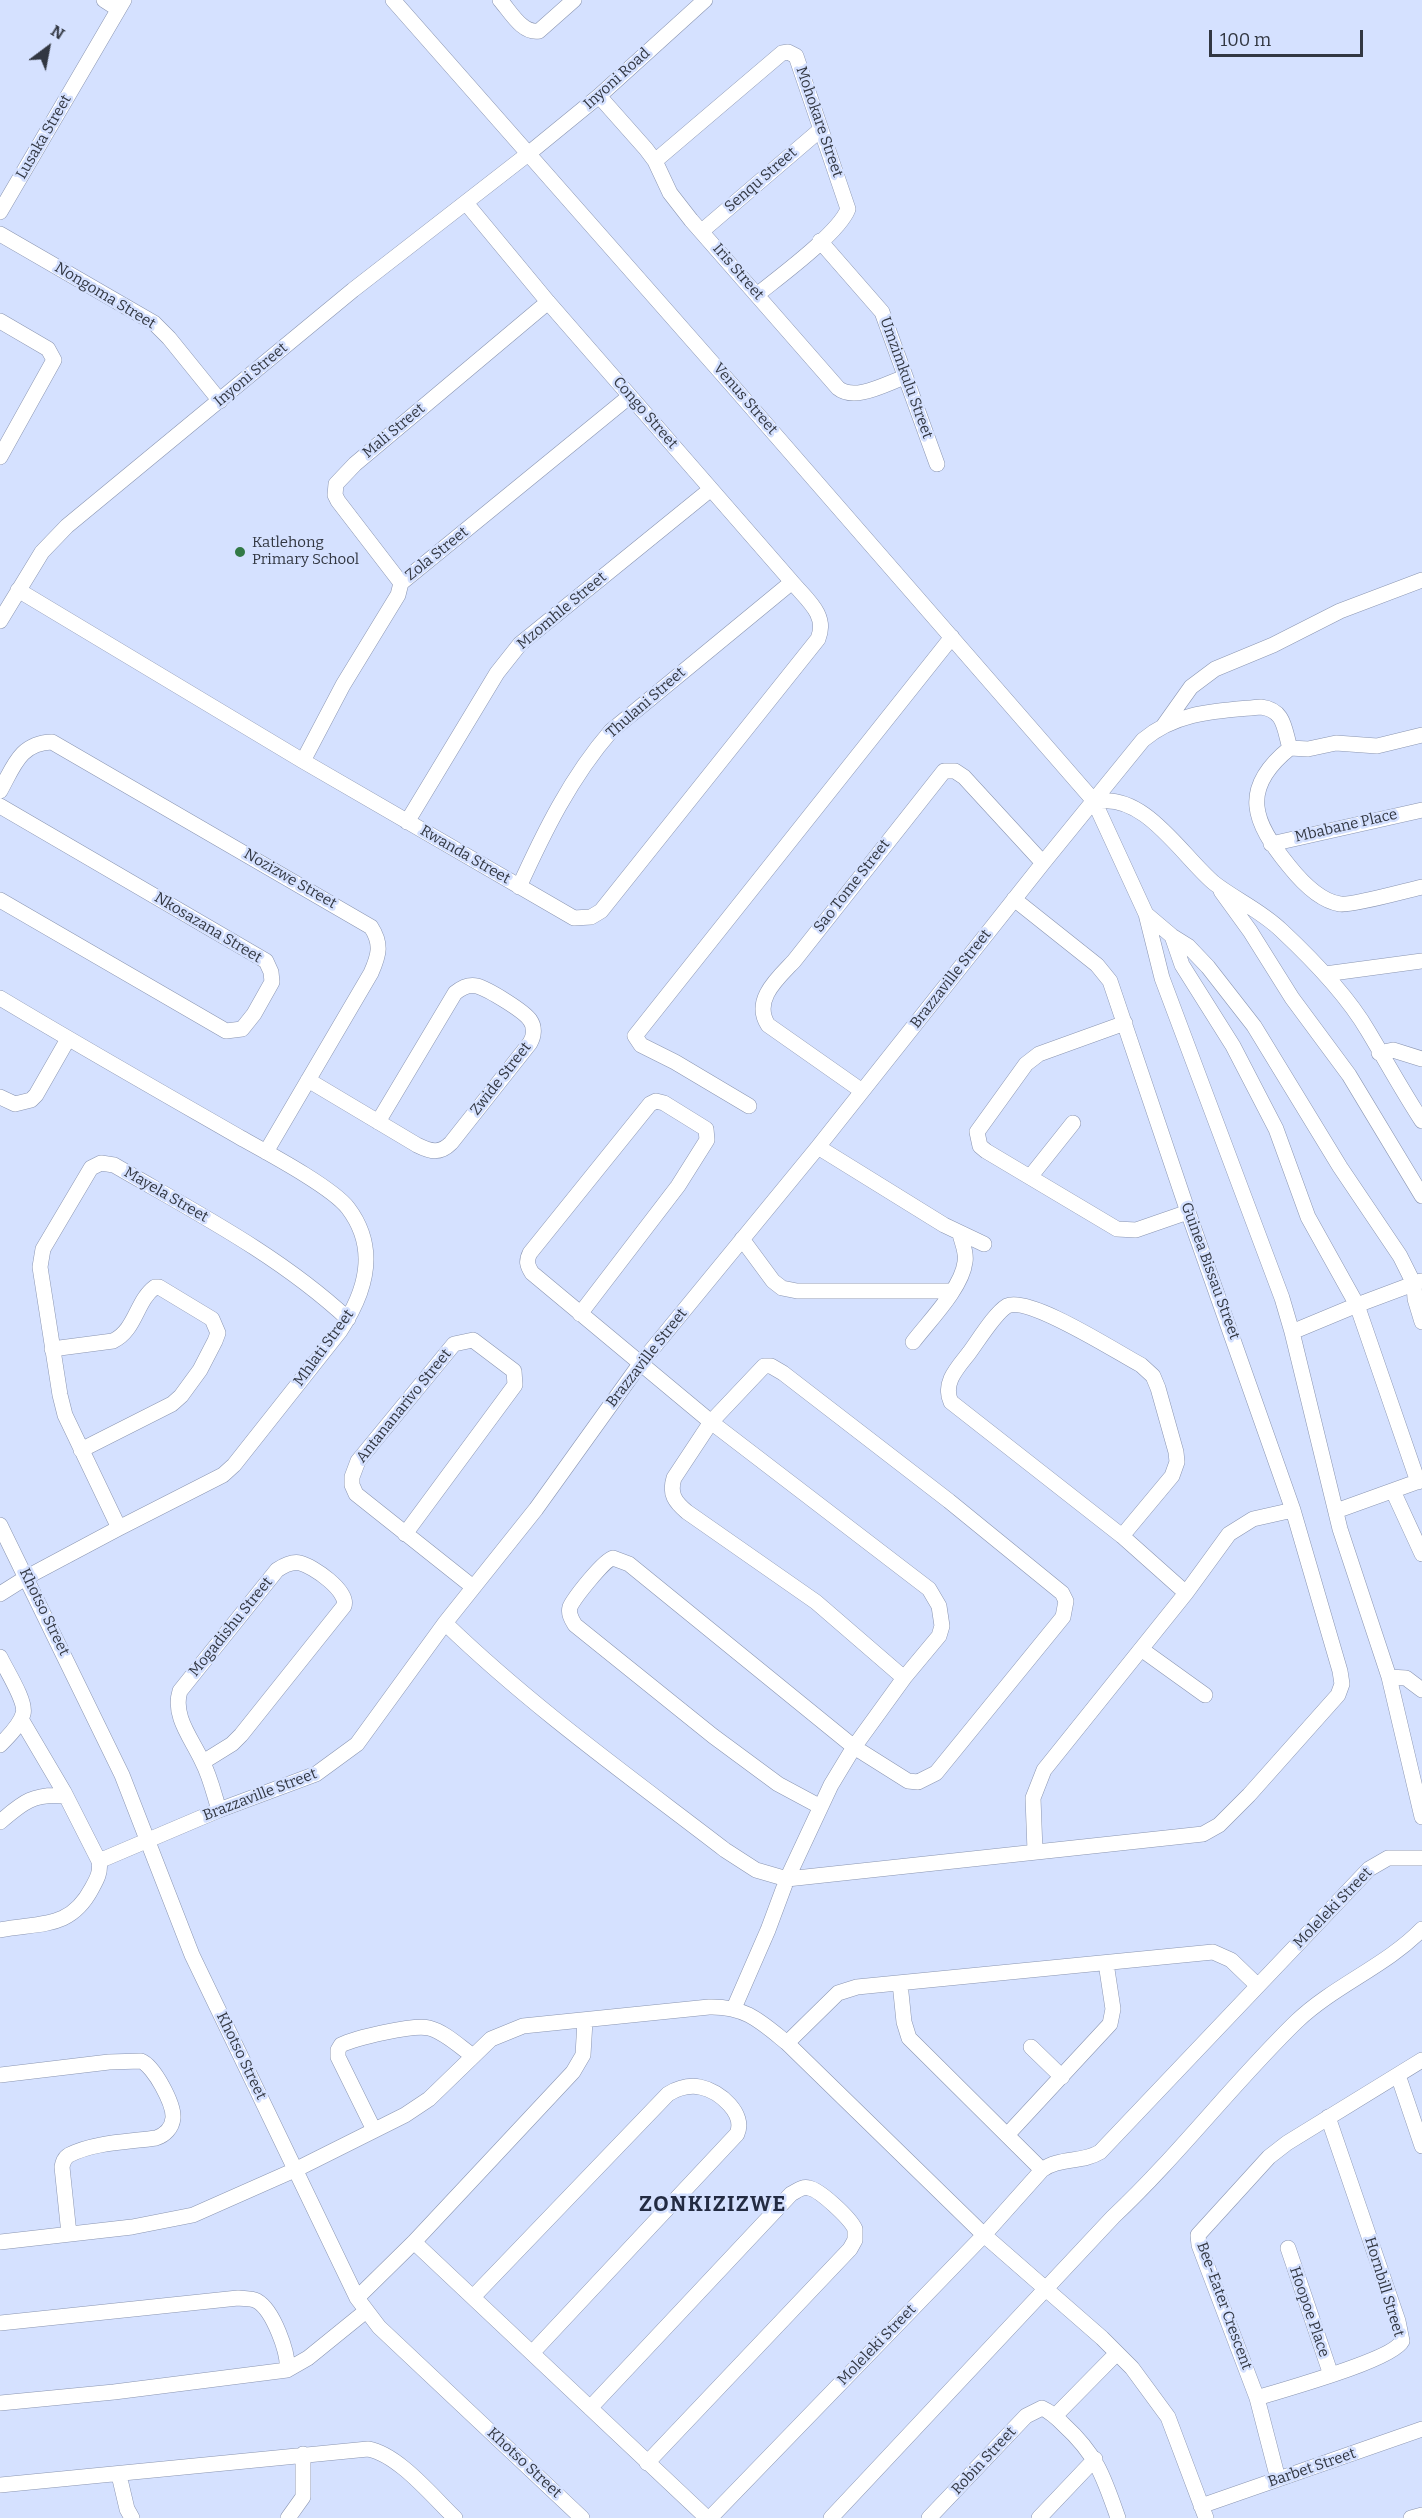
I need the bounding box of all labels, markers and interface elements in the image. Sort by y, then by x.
north arrow [18,18,78,78]
scale bar [1212,18,1366,56]
text: N [48,21,68,44]
text: 100 m [1220,29,1271,51]
street label: Inyoni Road [580,45,654,113]
street label: Mohokare Street [792,64,846,180]
street label: Lusaka Street [13,92,75,182]
street label: Senqu Street [721,144,801,216]
street label: Iris Street [709,240,767,304]
street label: Nongoma Street [51,259,159,333]
street label: Umzimkulu Street [876,315,936,441]
street label: Inyoni Street [211,339,291,411]
street label: Venus Street [709,360,781,438]
street label: Congo Street [609,373,681,453]
street label: Mali Street [359,400,429,462]
street label: Zola Street [402,523,472,585]
place label: Katlehong Primary School [252,534,359,569]
marker: Katlehong Primary School [233,545,247,559]
street label: Mzomhle Street [514,569,610,653]
street label: Thulani Street [603,664,689,742]
street label: Mbabane Place [1293,805,1399,847]
street label: Rwanda Street [417,822,513,888]
street label: Sao Tome Street [810,836,894,936]
street label: Nozizwe Street [240,845,340,913]
street label: Nkosazana Street [151,889,265,967]
street label: Brazzaville Street [907,926,995,1032]
street label: Zwide Street [467,1039,535,1119]
street label: Mayela Street [121,1164,211,1226]
street label: Guinea Bissau Street [1177,1200,1243,1342]
street label: Brazzaville Street [603,1305,691,1411]
street label: Mhlati Street [290,1306,358,1390]
street label: Antananarivo Street [353,1346,455,1466]
street label: Khotso Street [15,1565,73,1659]
street label: Mogadishu Street [185,1574,277,1680]
street label: Brazzaville Street [201,1765,319,1825]
street label: Moleleki Street [1290,1864,1376,1952]
street label: Khotso Street [212,2009,270,2103]
district label: ZONKIZIZWE [639,2192,787,2218]
street label: Hornbill Street [1360,2235,1408,2339]
street label: Bee-Eater Crescent [1193,2240,1255,2372]
street label: Hoopoe Place [1285,2264,1333,2360]
street label: Moleleki Street [834,2301,920,2389]
street label: Robin Street [948,2423,1020,2499]
street label: Khotso Street [483,2424,565,2502]
street label: Barbet Street [1266,2445,1358,2491]

